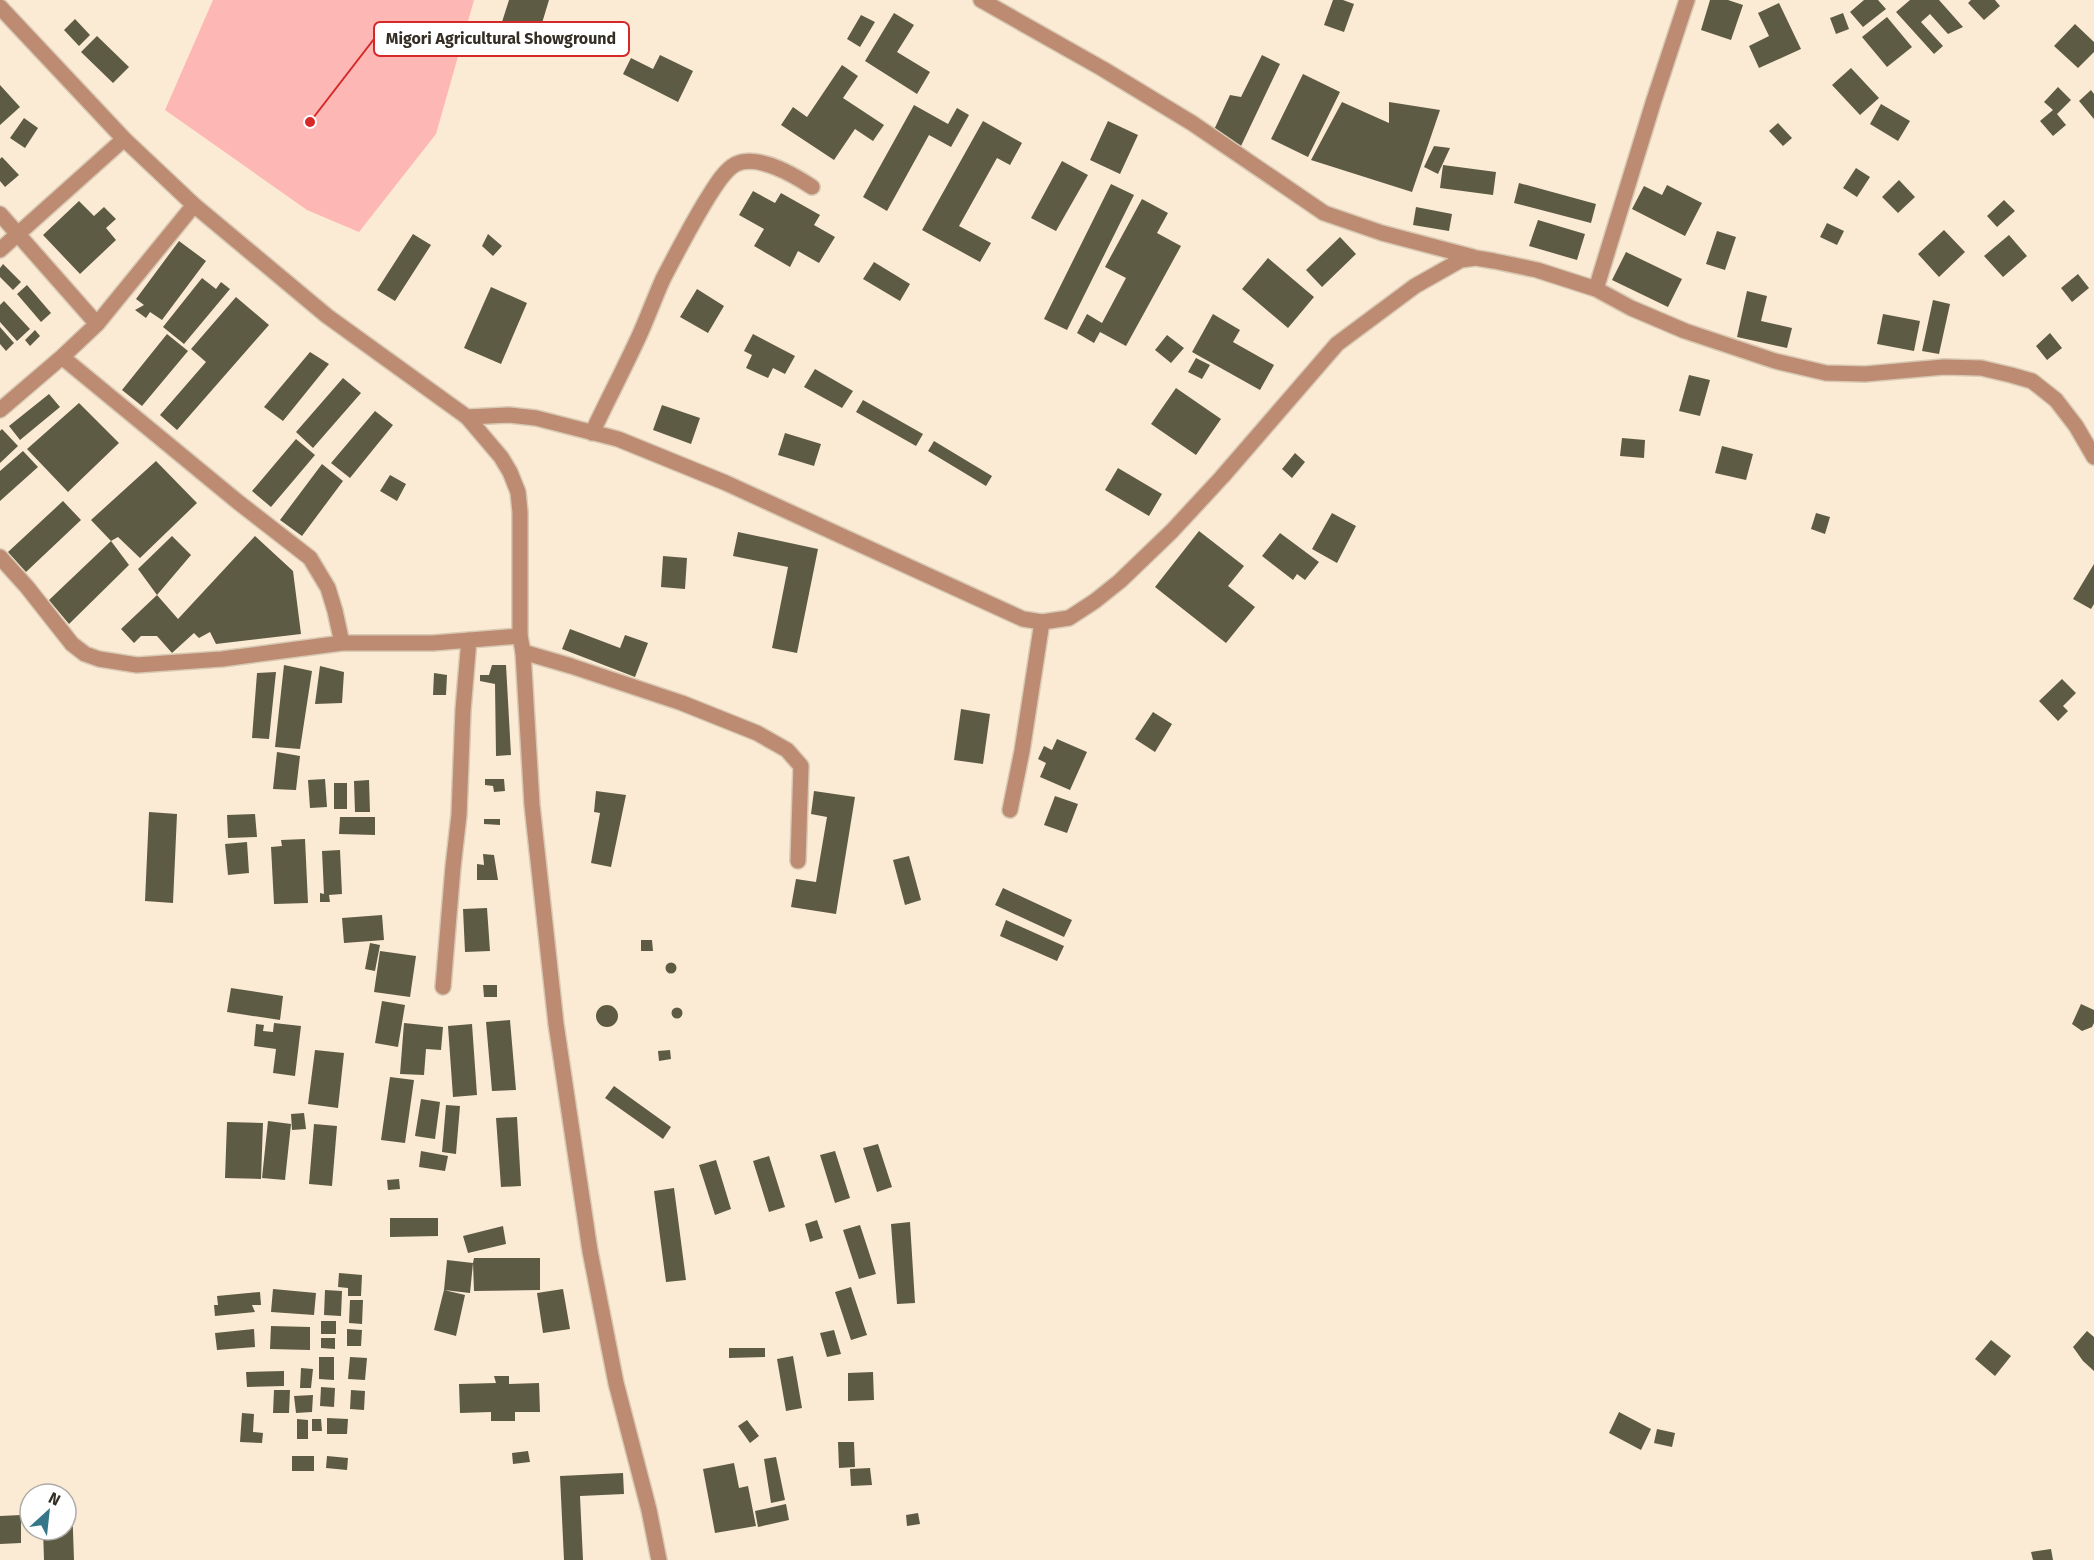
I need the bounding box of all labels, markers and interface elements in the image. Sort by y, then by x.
callout: Migori Agricultural Showground [374,22,629,56]
text: Migori Agricultural Showground [386,29,616,48]
north arrow [18,1482,78,1542]
text: N [46,1488,64,1510]

